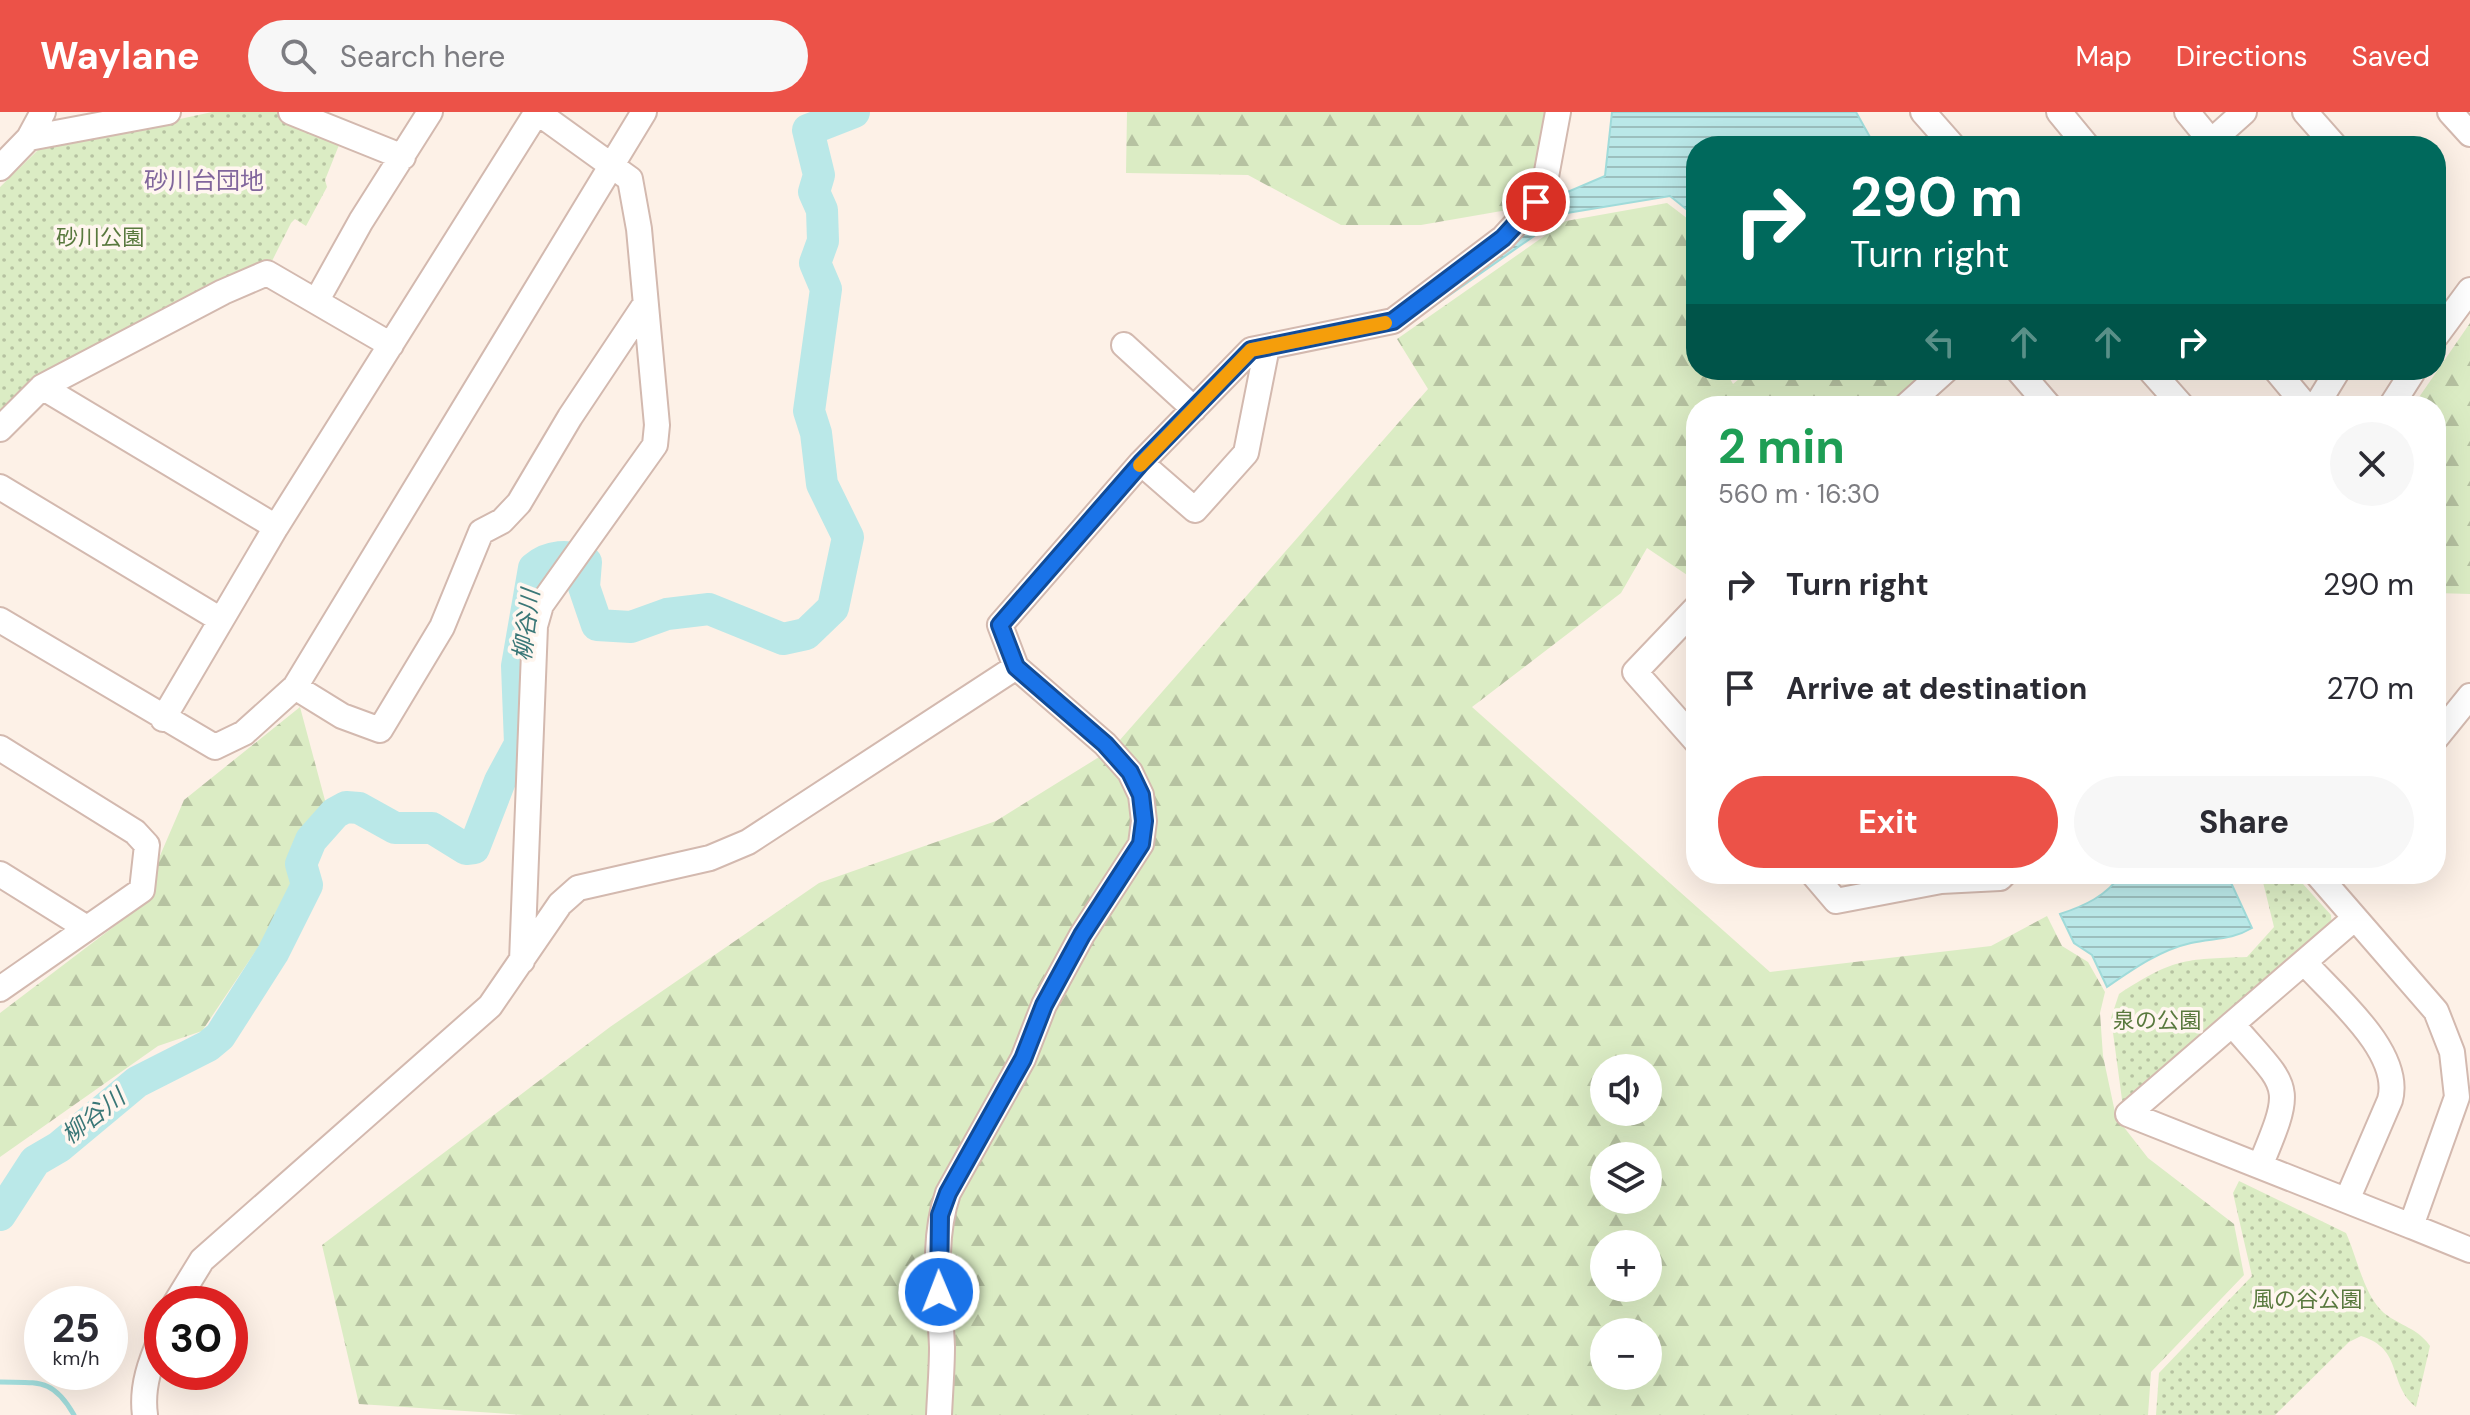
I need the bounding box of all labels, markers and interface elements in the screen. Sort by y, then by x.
search box [248,20,808,92]
text: Waylane [40,31,200,81]
icon: search [276,34,320,78]
text: Search here [340,37,505,76]
text: Map [2075,38,2132,75]
text: Directions [2176,38,2308,75]
text: Saved [2352,38,2430,75]
text: 290 m [1850,160,2023,233]
district label: 砂川台団地 [144,165,264,196]
pin [1502,168,1570,236]
icon: right [1718,168,1822,272]
icon: arrive [1514,180,1558,224]
park label: 砂川公園 [56,223,144,252]
text: Turn right [1850,231,2009,278]
icon: left [1918,320,1962,364]
icon: ahead [2002,320,2046,364]
icon: ahead [2086,320,2130,364]
icon: right [2170,320,2214,364]
text: 2 min [1718,415,1845,478]
button: close [2330,422,2414,506]
text: 560 m · 16:30 [1718,477,1880,511]
icon: right [1718,562,1762,606]
text: Turn right [1786,565,1929,604]
text: 290 m [2323,565,2414,604]
water label: 柳谷川 [506,584,546,663]
icon: arrive [1718,666,1762,710]
text: Arrive at destination [1786,669,2087,708]
text: 270 m [2326,669,2414,708]
button: Exit [1718,776,2058,868]
button: Share [2074,776,2414,868]
park label: 泉の公園 [2113,1006,2201,1035]
map controls [1590,1054,1662,1390]
button: sound [1590,1054,1662,1126]
water label: 柳谷川 [55,1080,133,1150]
button: layers [1590,1142,1662,1214]
button: + [1590,1230,1662,1302]
position arrow [897,1250,981,1334]
park label: 風の谷公園 [2252,1285,2362,1314]
speed limit sign: 30 [144,1286,248,1390]
text: 25 [52,1302,100,1354]
button: − [1590,1318,1662,1390]
text: km/h [52,1345,100,1371]

